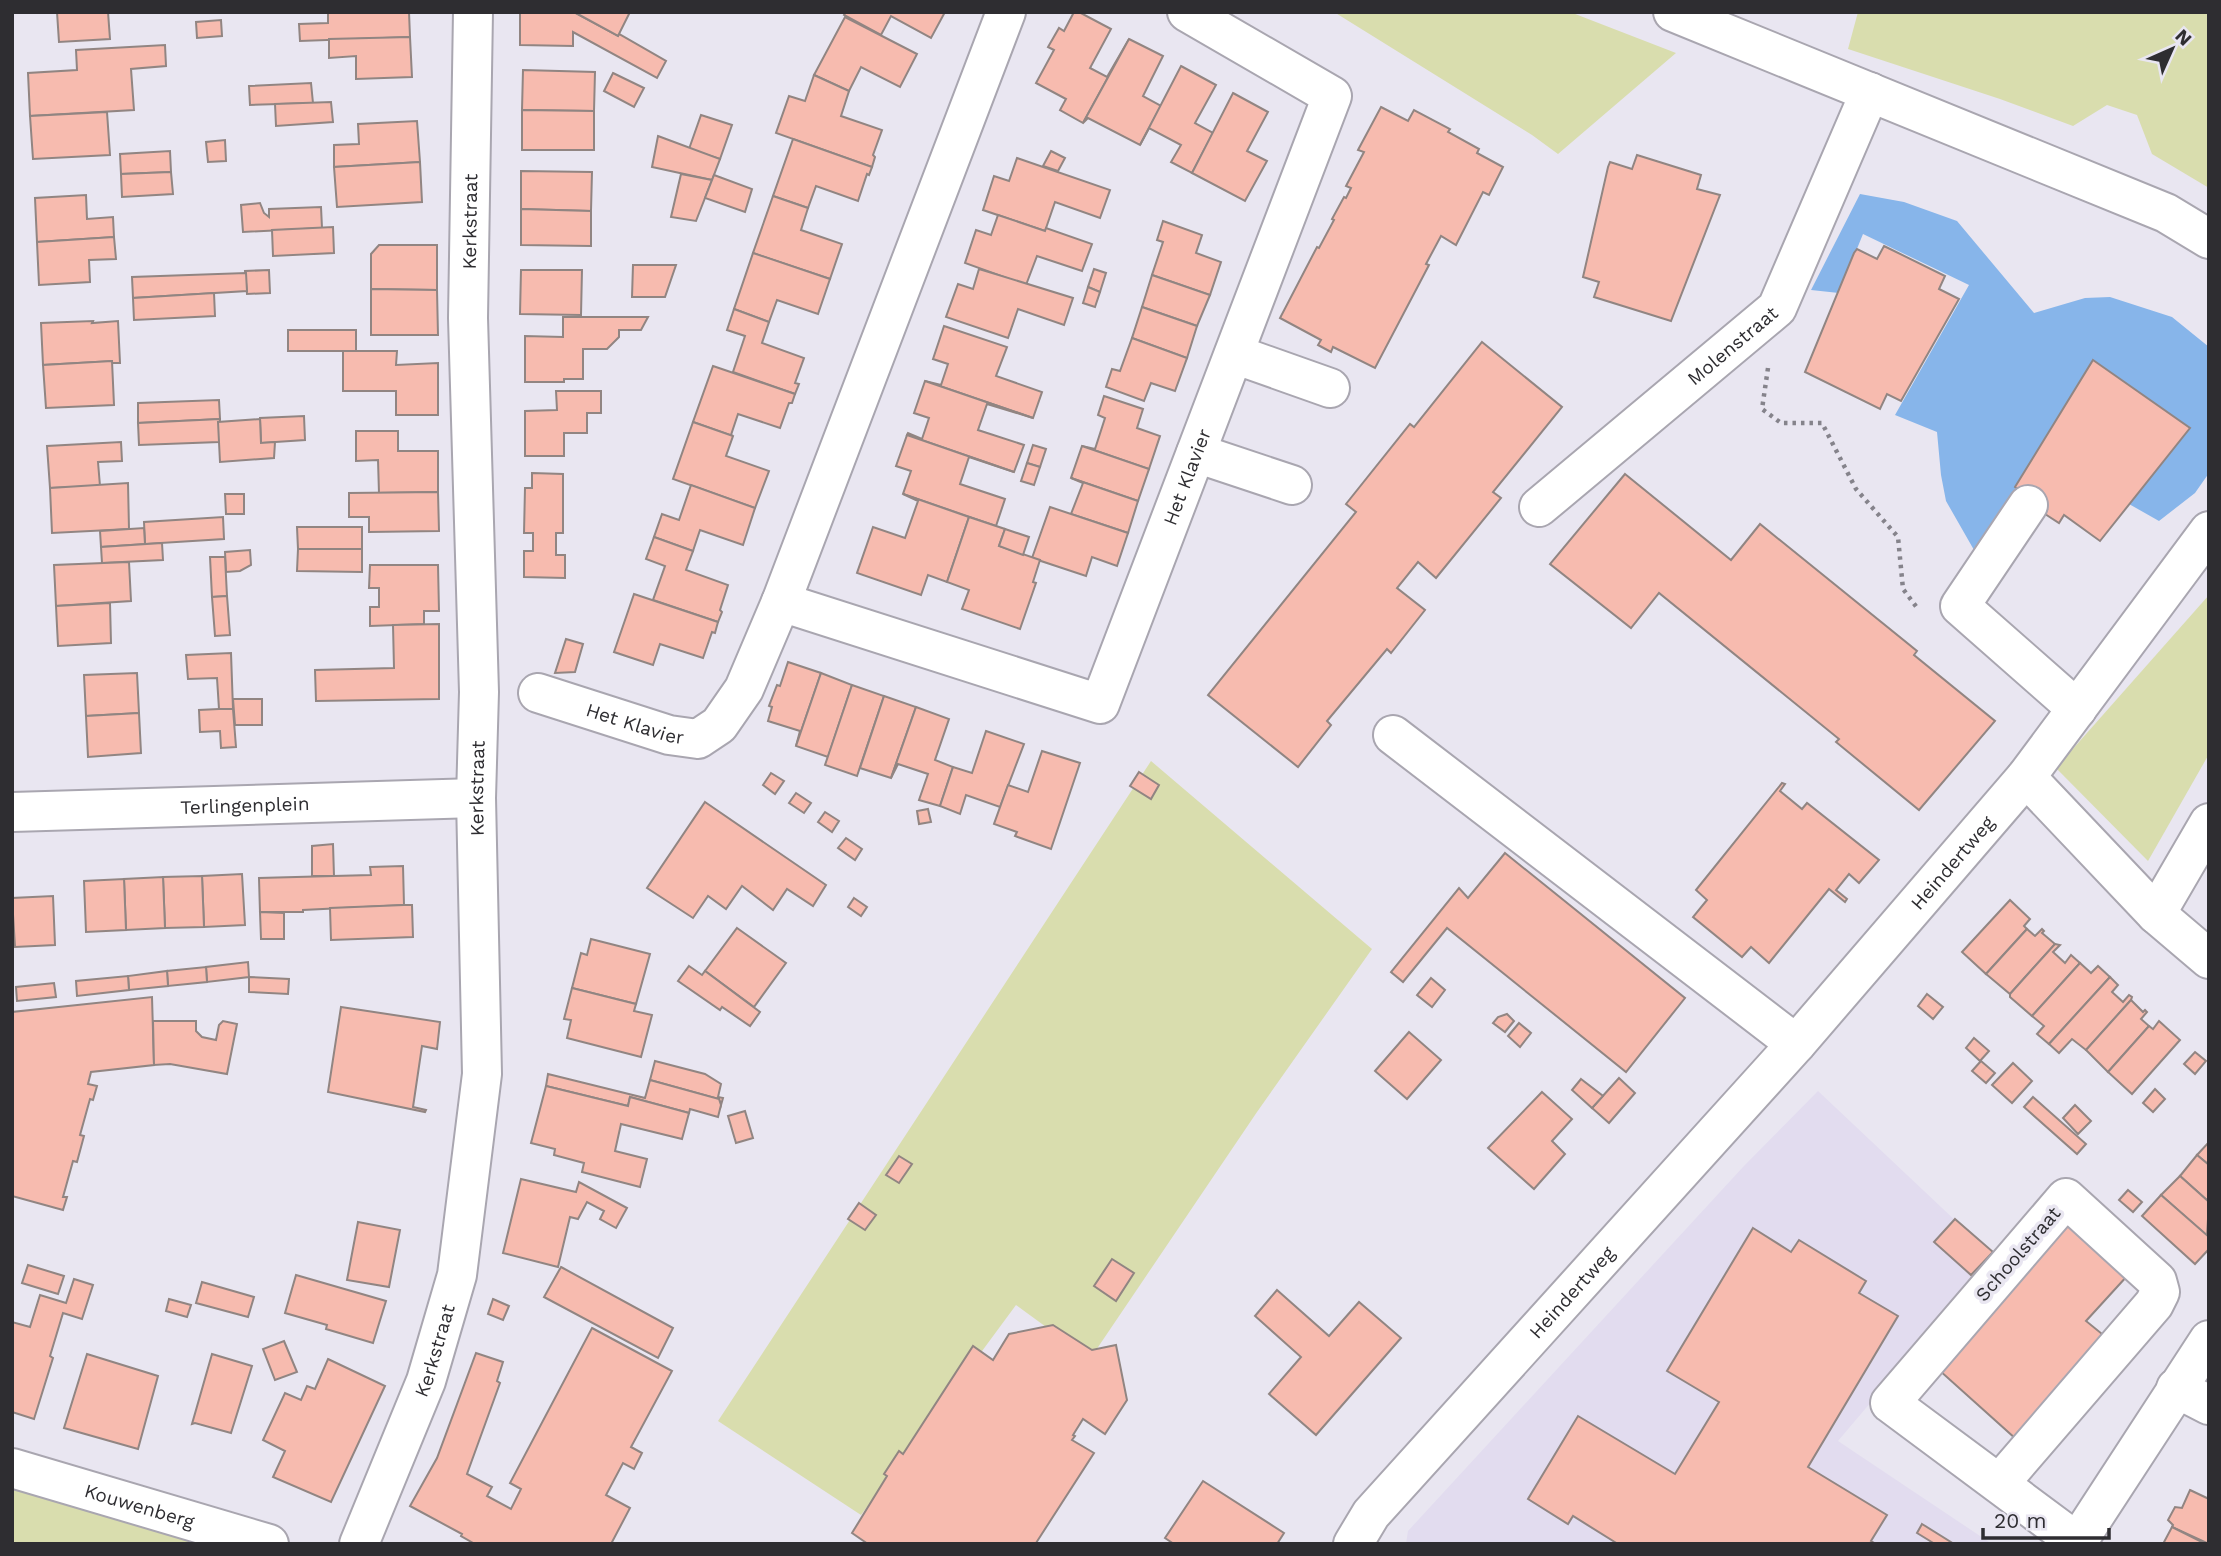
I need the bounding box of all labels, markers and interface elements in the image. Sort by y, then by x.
north arrow [2137,14,2207,84]
text: N [2171,24,2197,50]
street label: Kerkstraat [457,174,482,269]
street label: Molenstraat [1683,301,1782,390]
street label: Het Klavier [1158,425,1216,528]
street label: Het Klavier [583,698,686,748]
street label: Kerkstraat [464,740,489,836]
street label: Terlingenplein [180,792,310,818]
street label: Heindertweg [1906,810,1999,914]
street label: Schoolstraat [1971,1202,2065,1306]
street label: Heindertweg [1524,1241,1620,1343]
street label: Kerkstraat [409,1301,459,1400]
street label: Kouwenberg [82,1479,198,1533]
scale bar [1983,1496,2109,1540]
text: 20 m [1994,1508,2046,1533]

